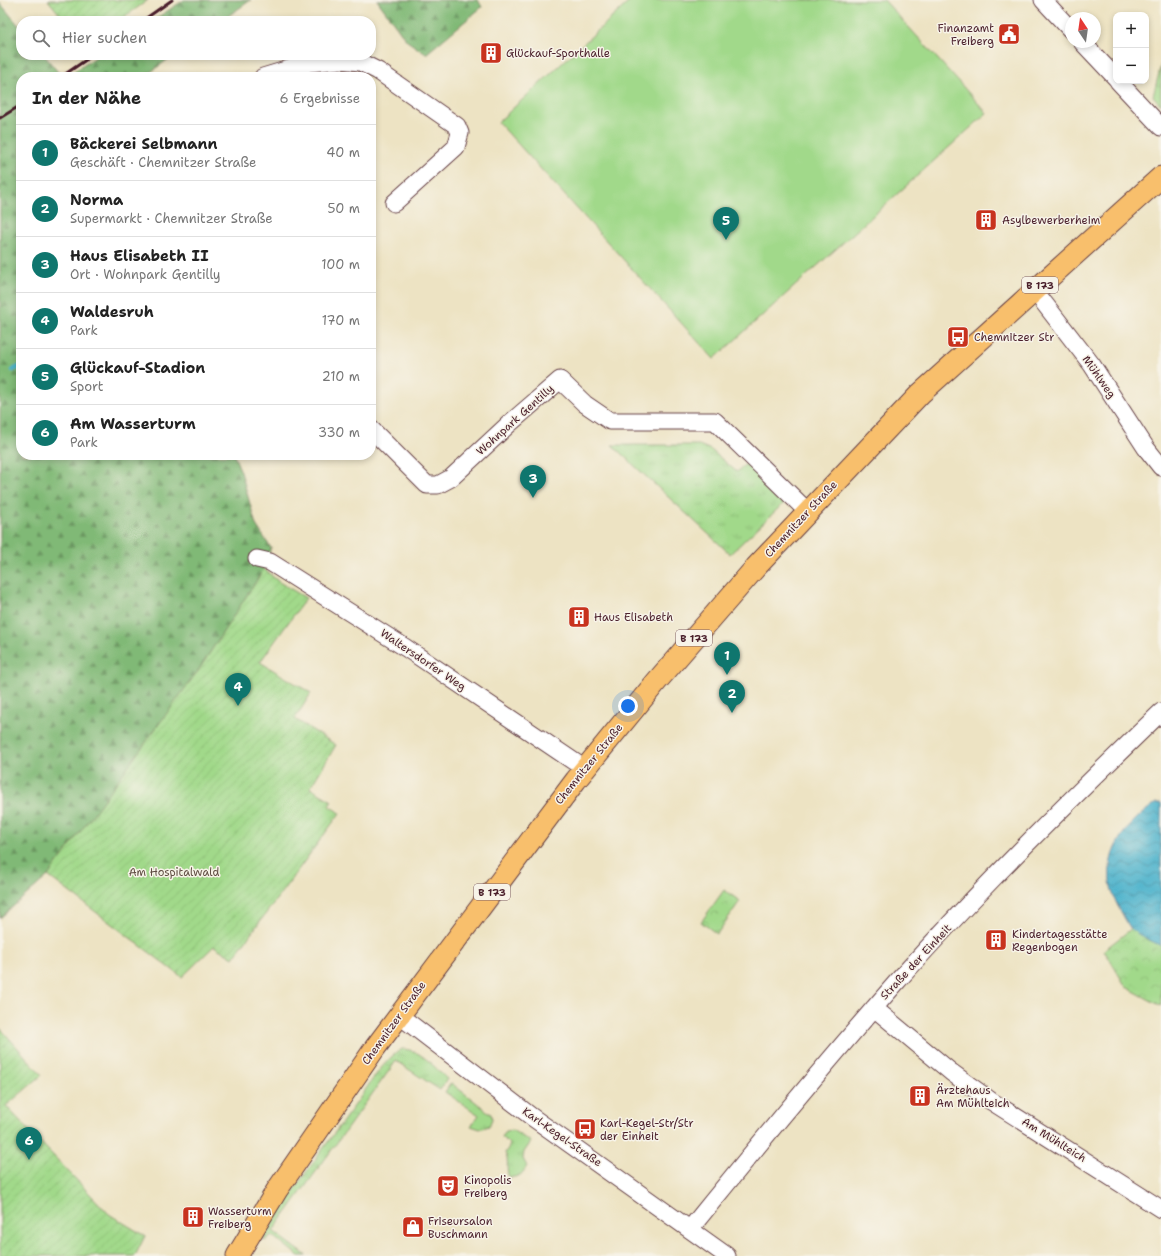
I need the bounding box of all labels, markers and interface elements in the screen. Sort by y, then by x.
north arrow [1065,12,1101,48]
map controls [1113,12,1149,84]
button: + [1113,12,1149,48]
search box [16,16,376,60]
place label: Finanzamt Freiberg [937,21,994,49]
public building icon: Finanzamt Freiberg [996,21,1022,47]
icon: search [30,27,52,49]
text: Hier suchen [62,28,147,48]
building icon: Glückauf-Sporthalle [478,40,504,66]
place label: Glückauf-Sporthalle [506,46,610,61]
button: − [1113,48,1149,84]
text: In der Nähe [32,87,141,109]
text: 6 Ergebnisse [280,90,360,107]
text: Bäckerei Selbmann [70,134,217,154]
text: 1 [42,144,48,161]
text: 40 m [326,144,360,161]
text: Geschäft · Chemnitzer Straße [70,154,256,171]
text: Norma [70,190,123,210]
text: 2 [40,200,50,217]
text: 50 m [327,200,360,217]
pin: 5 [713,207,739,240]
building icon: Asylbewerberheim [973,207,999,233]
text: Supermarkt · Chemnitzer Straße [70,210,273,227]
place label: Asylbewerberheim [1002,213,1101,228]
text: Haus Elisabeth II [70,246,209,266]
text: 3 [40,256,50,273]
text: 100 m [321,256,360,273]
text: Ort · Wohnpark Gentilly [70,266,221,283]
road number: B 173 [1022,277,1058,293]
text: Waldesruh [70,302,154,322]
text: 4 [40,312,50,329]
text: 170 m [322,312,360,329]
text: Park [70,322,98,339]
bus stop icon: Chemnitzer Str [945,324,971,350]
place label: Chemnitzer Str [974,330,1054,345]
street label: Mühlweg [1079,353,1119,402]
text: Glückauf-Stadion [70,358,205,378]
text: 5 [41,368,49,385]
text: 210 m [322,368,360,385]
text: Sport [70,378,103,395]
street label: Wohnpark Gentilly [473,381,557,459]
text: Am Wasserturm [70,414,196,434]
text: 6 [40,424,50,441]
text: 330 m [318,424,360,441]
text: Park [70,434,98,451]
pin: 3 [520,465,546,498]
street label: Chemnitzer Straße [761,477,841,561]
building icon: Haus Elisabeth [566,604,592,630]
place label: Haus Elisabeth [594,610,673,625]
street label: Waltersdorfer Weg [377,626,469,694]
road number: B 173 [676,630,712,646]
pin: 1 [714,642,740,675]
pin: 4 [225,673,251,706]
pin: 2 [719,680,745,713]
your location [618,696,638,716]
street label: Chemnitzer Straße [552,720,626,808]
park label: Am Hospitalwald [129,865,219,880]
road number: B 173 [474,884,510,900]
street label: Straße der Einheit [877,921,955,1003]
building icon: Kindertagesstätte Regenbogen [983,927,1009,953]
place label: Kindertagesstätte Regenbogen [1012,927,1107,955]
street label: Chemnitzer Straße [359,978,429,1068]
building icon: Ärztehaus Am Mühlteich [907,1083,933,1109]
place label: Ärztehaus Am Mühlteich [936,1083,1010,1111]
street label: Karl-Kegel-Straße [519,1104,605,1170]
street label: Am Mühlteich [1019,1114,1089,1166]
bus stop icon: Karl-Kegel-Str/Str der Einheit [572,1116,598,1142]
place label: Karl-Kegel-Str/Str der Einheit [600,1116,694,1144]
pin: 6 [16,1127,42,1160]
theatre icon: Kinopolis Freiberg [435,1173,461,1199]
place label: Kinopolis Freiberg [464,1173,512,1201]
building icon: Wasserturm Freiberg [180,1204,206,1230]
place label: Wasserturm Freiberg [208,1204,272,1232]
shop icon: Friseursalon Buschmann [400,1214,426,1240]
place label: Friseursalon Buschmann [428,1214,493,1242]

